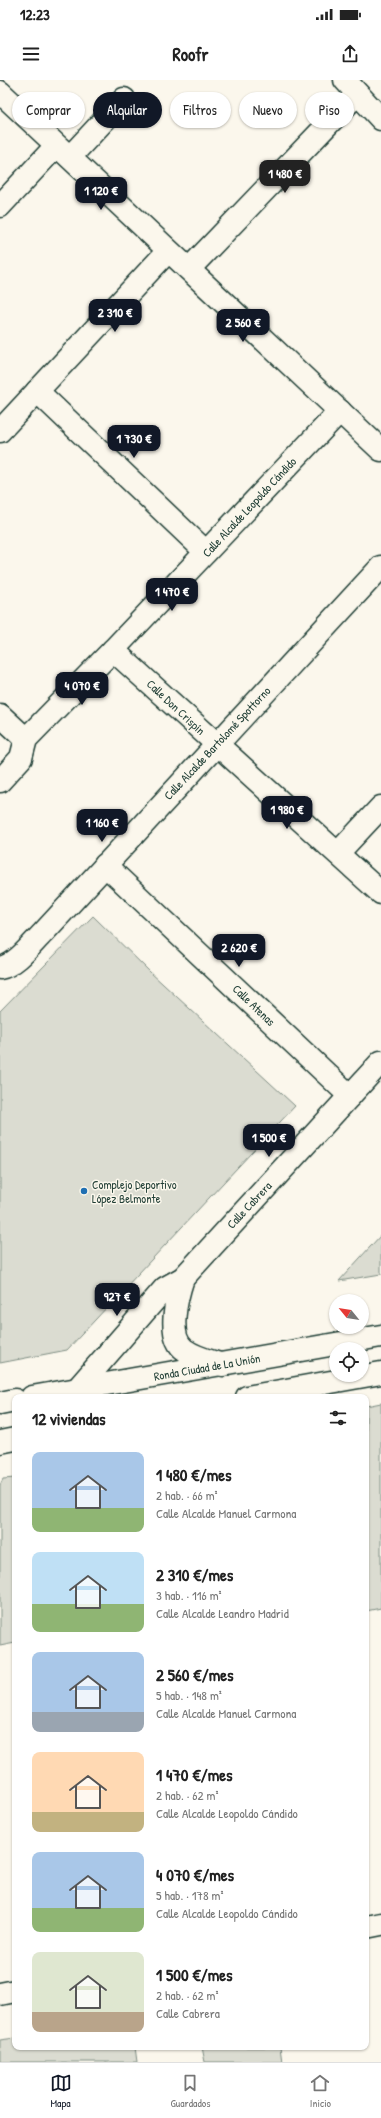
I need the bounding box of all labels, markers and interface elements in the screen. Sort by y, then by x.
text: 12:23 [20,4,50,25]
text: Roofr [172,42,209,67]
icon: menu [20,43,42,65]
icon: share [339,43,361,65]
chip: Comprar [12,92,85,128]
chip: Alquilar [93,92,162,128]
chip: Filtros [170,92,231,128]
chip: Nuevo [239,92,297,128]
chip: Piso [305,92,354,128]
pin: 1 480 € [248,160,322,194]
text: 1 480 € [268,164,302,182]
pin: 1 120 € [64,177,138,211]
text: 1 120 € [84,181,118,199]
pin: 2 310 € [78,299,152,333]
text: 2 310 € [98,303,132,321]
pin: 2 560 € [206,309,280,343]
text: 2 560 € [226,313,260,331]
pin: 1 730 € [97,425,171,459]
text: 1 730 € [116,429,152,447]
street label: Calle Alcalde Leopoldo Cándido [198,453,300,561]
pin: 1 470 € [135,578,209,612]
text: 1 470 € [155,582,189,600]
pin: 4 070 € [45,672,119,706]
street label: Calle Don Crispín [143,675,209,739]
text: 4 070 € [64,676,100,694]
street label: Calle Alcalde Bartolomé Spottorno [160,682,274,803]
pin: 1 980 € [250,796,324,830]
text: 1 980 € [270,800,304,818]
pin: 1 160 € [65,809,139,843]
text: 1 160 € [86,813,118,831]
pin: 2 620 € [202,934,276,968]
text: 2 620 € [221,938,257,956]
street label: Calle Atenas [229,980,279,1030]
pin: 1 500 € [232,1124,306,1158]
text: 1 500 € [252,1128,286,1146]
place label: Complejo Deportivo López Belmonte [92,1176,177,1207]
street label: Calle Cabrera [223,1177,276,1232]
marker: Complejo Deportivo López Belmonte [79,1186,89,1196]
pin: 927 € [89,1283,145,1317]
text: 927 € [104,1287,130,1305]
north arrow [329,1294,369,1334]
map controls [329,1294,369,1382]
button: locate [329,1342,369,1382]
street label: Ronda Ciudad de La Unión [152,1349,262,1385]
text: 12 viviendas [32,1407,106,1430]
icon: filters [327,1407,349,1429]
text: 1 480 €/mes [156,1463,232,1486]
icon: home [64,1468,112,1516]
text: 2 hab. · 66 m² [156,1486,218,1504]
text: Calle Alcalde Manuel Carmona [156,1504,296,1522]
text: 2 310 €/mes [156,1563,233,1586]
icon: home [64,1568,112,1616]
text: 3 hab. · 116 m² [156,1586,222,1604]
text: Calle Alcalde Leandro Madrid [156,1604,289,1622]
text: 2 560 €/mes [156,1663,234,1686]
icon: home [64,1668,112,1716]
text: 5 hab. · 148 m² [156,1686,222,1704]
text: Calle Alcalde Manuel Carmona [156,1704,296,1722]
text: 1 470 €/mes [156,1763,233,1786]
icon: home [64,1768,112,1816]
text: 2 hab. · 62 m² [156,1786,218,1804]
text: Calle Alcalde Leopoldo Cándido [156,1804,298,1822]
text: 4 070 €/mes [156,1863,234,1886]
icon: home [64,1868,112,1916]
text: 5 hab. · 178 m² [156,1886,223,1904]
text: Calle Alcalde Leopoldo Cándido [156,1904,298,1922]
text: 1 500 €/mes [156,1963,233,1986]
icon: home [64,1968,112,2016]
text: 2 hab. · 62 m² [156,1986,218,2004]
text: Calle Cabrera [156,2004,220,2022]
tab: Mapa [50,2072,72,2110]
tab: Guardados [171,2072,210,2110]
tab: Inicio [309,2072,331,2110]

